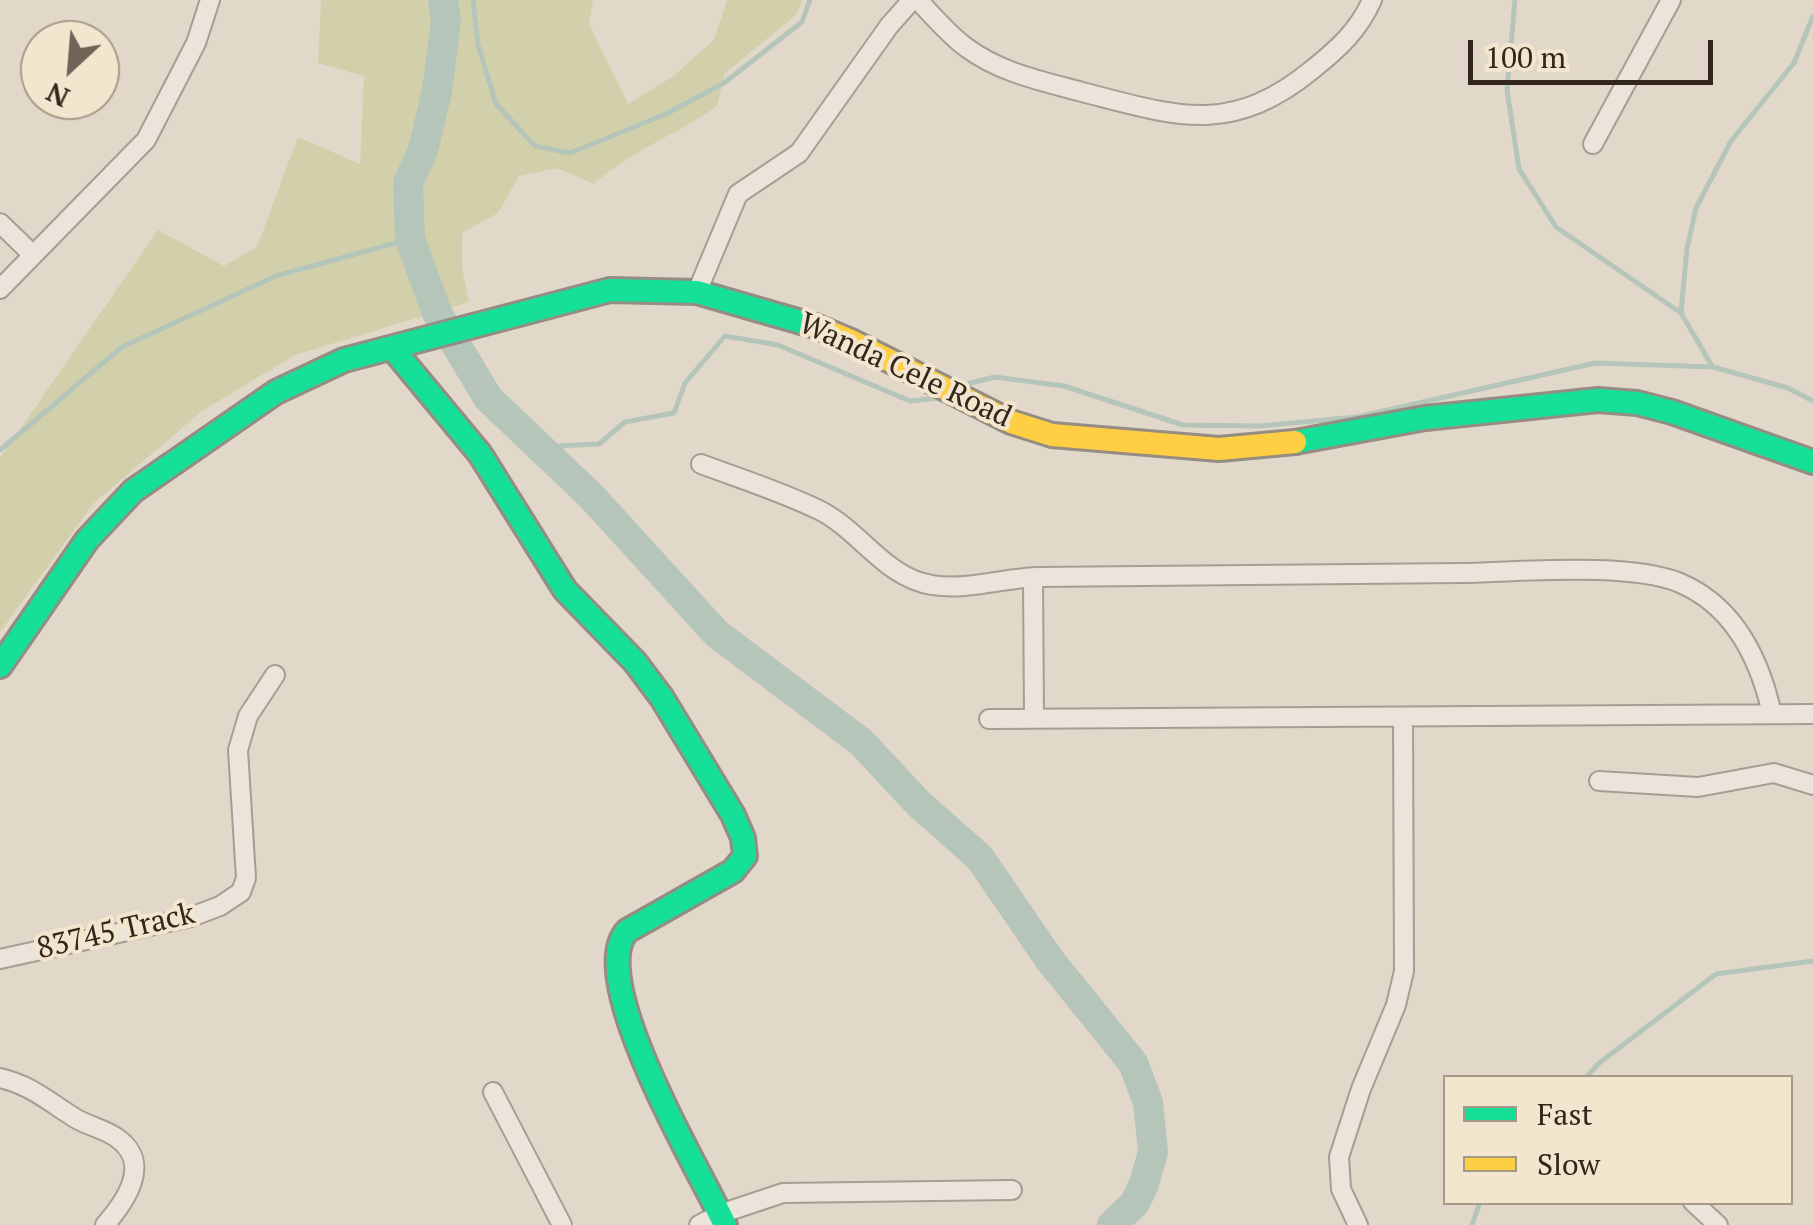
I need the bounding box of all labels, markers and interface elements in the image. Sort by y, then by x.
north arrow [20,20,120,120]
scale bar [1473,20,1718,82]
text: 100 m [1485,37,1566,77]
text: N [40,74,75,117]
street label: Wanda Cele Road [793,306,1017,436]
street label: 83745 Track [33,896,199,968]
legend [1443,1075,1793,1205]
text: Fast [1537,1094,1593,1134]
text: Slow [1537,1144,1600,1184]

